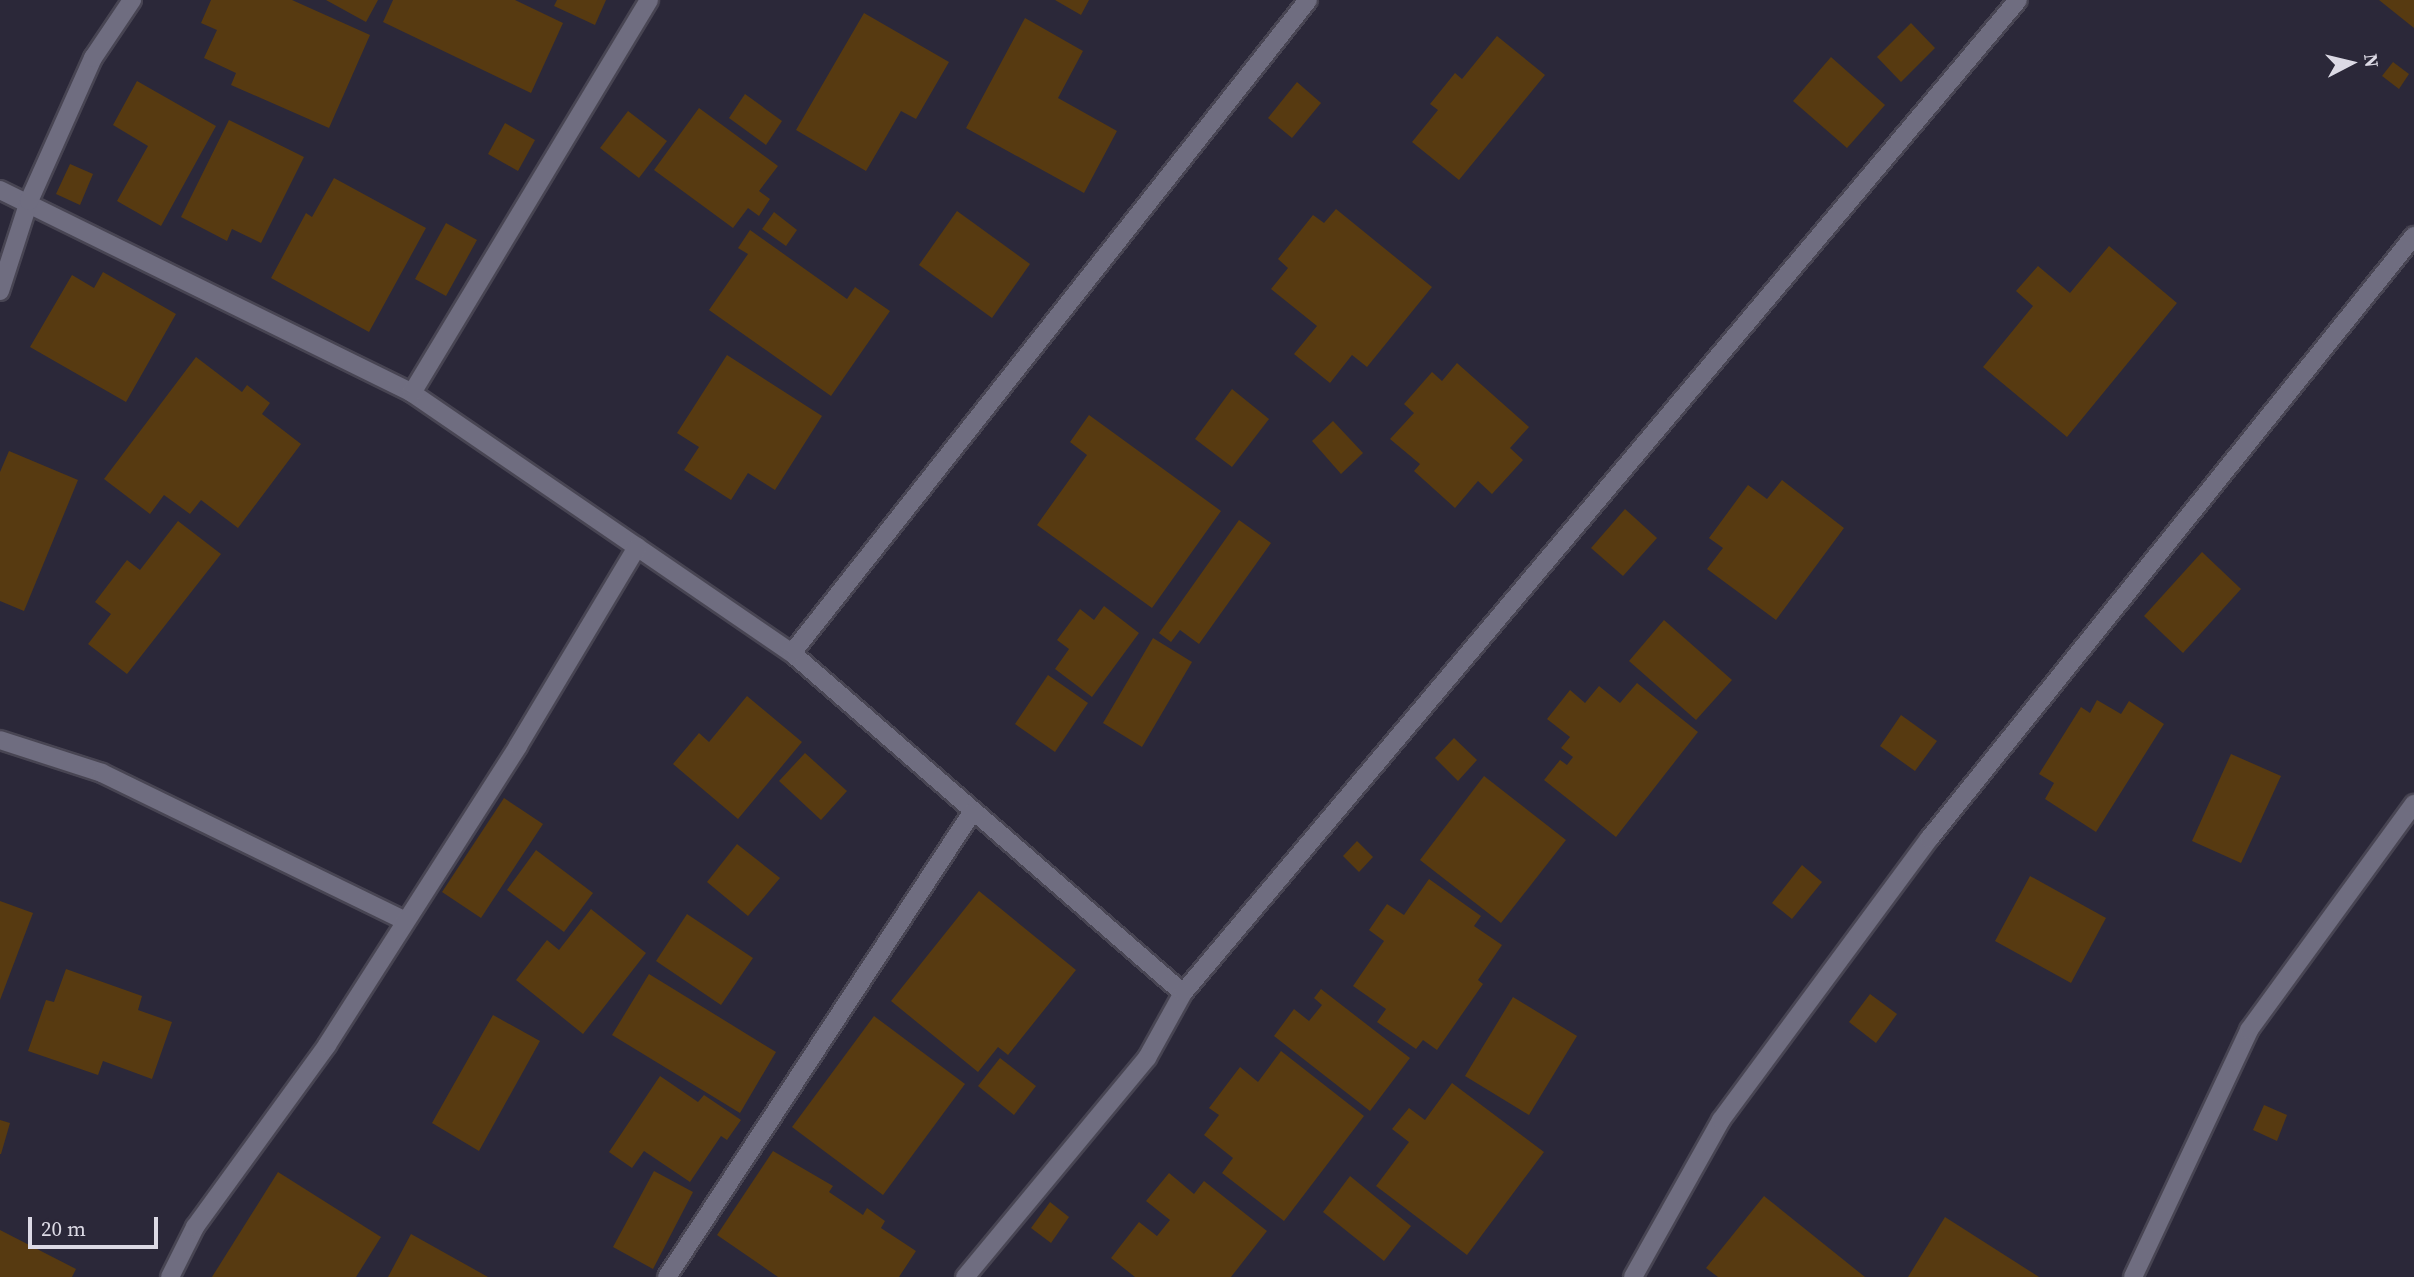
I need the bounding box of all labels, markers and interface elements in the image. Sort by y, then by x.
north arrow [2316,28,2386,98]
text: N [2358,52,2386,69]
scale bar [32,1204,161,1248]
text: 20 m [41,1214,86,1243]

